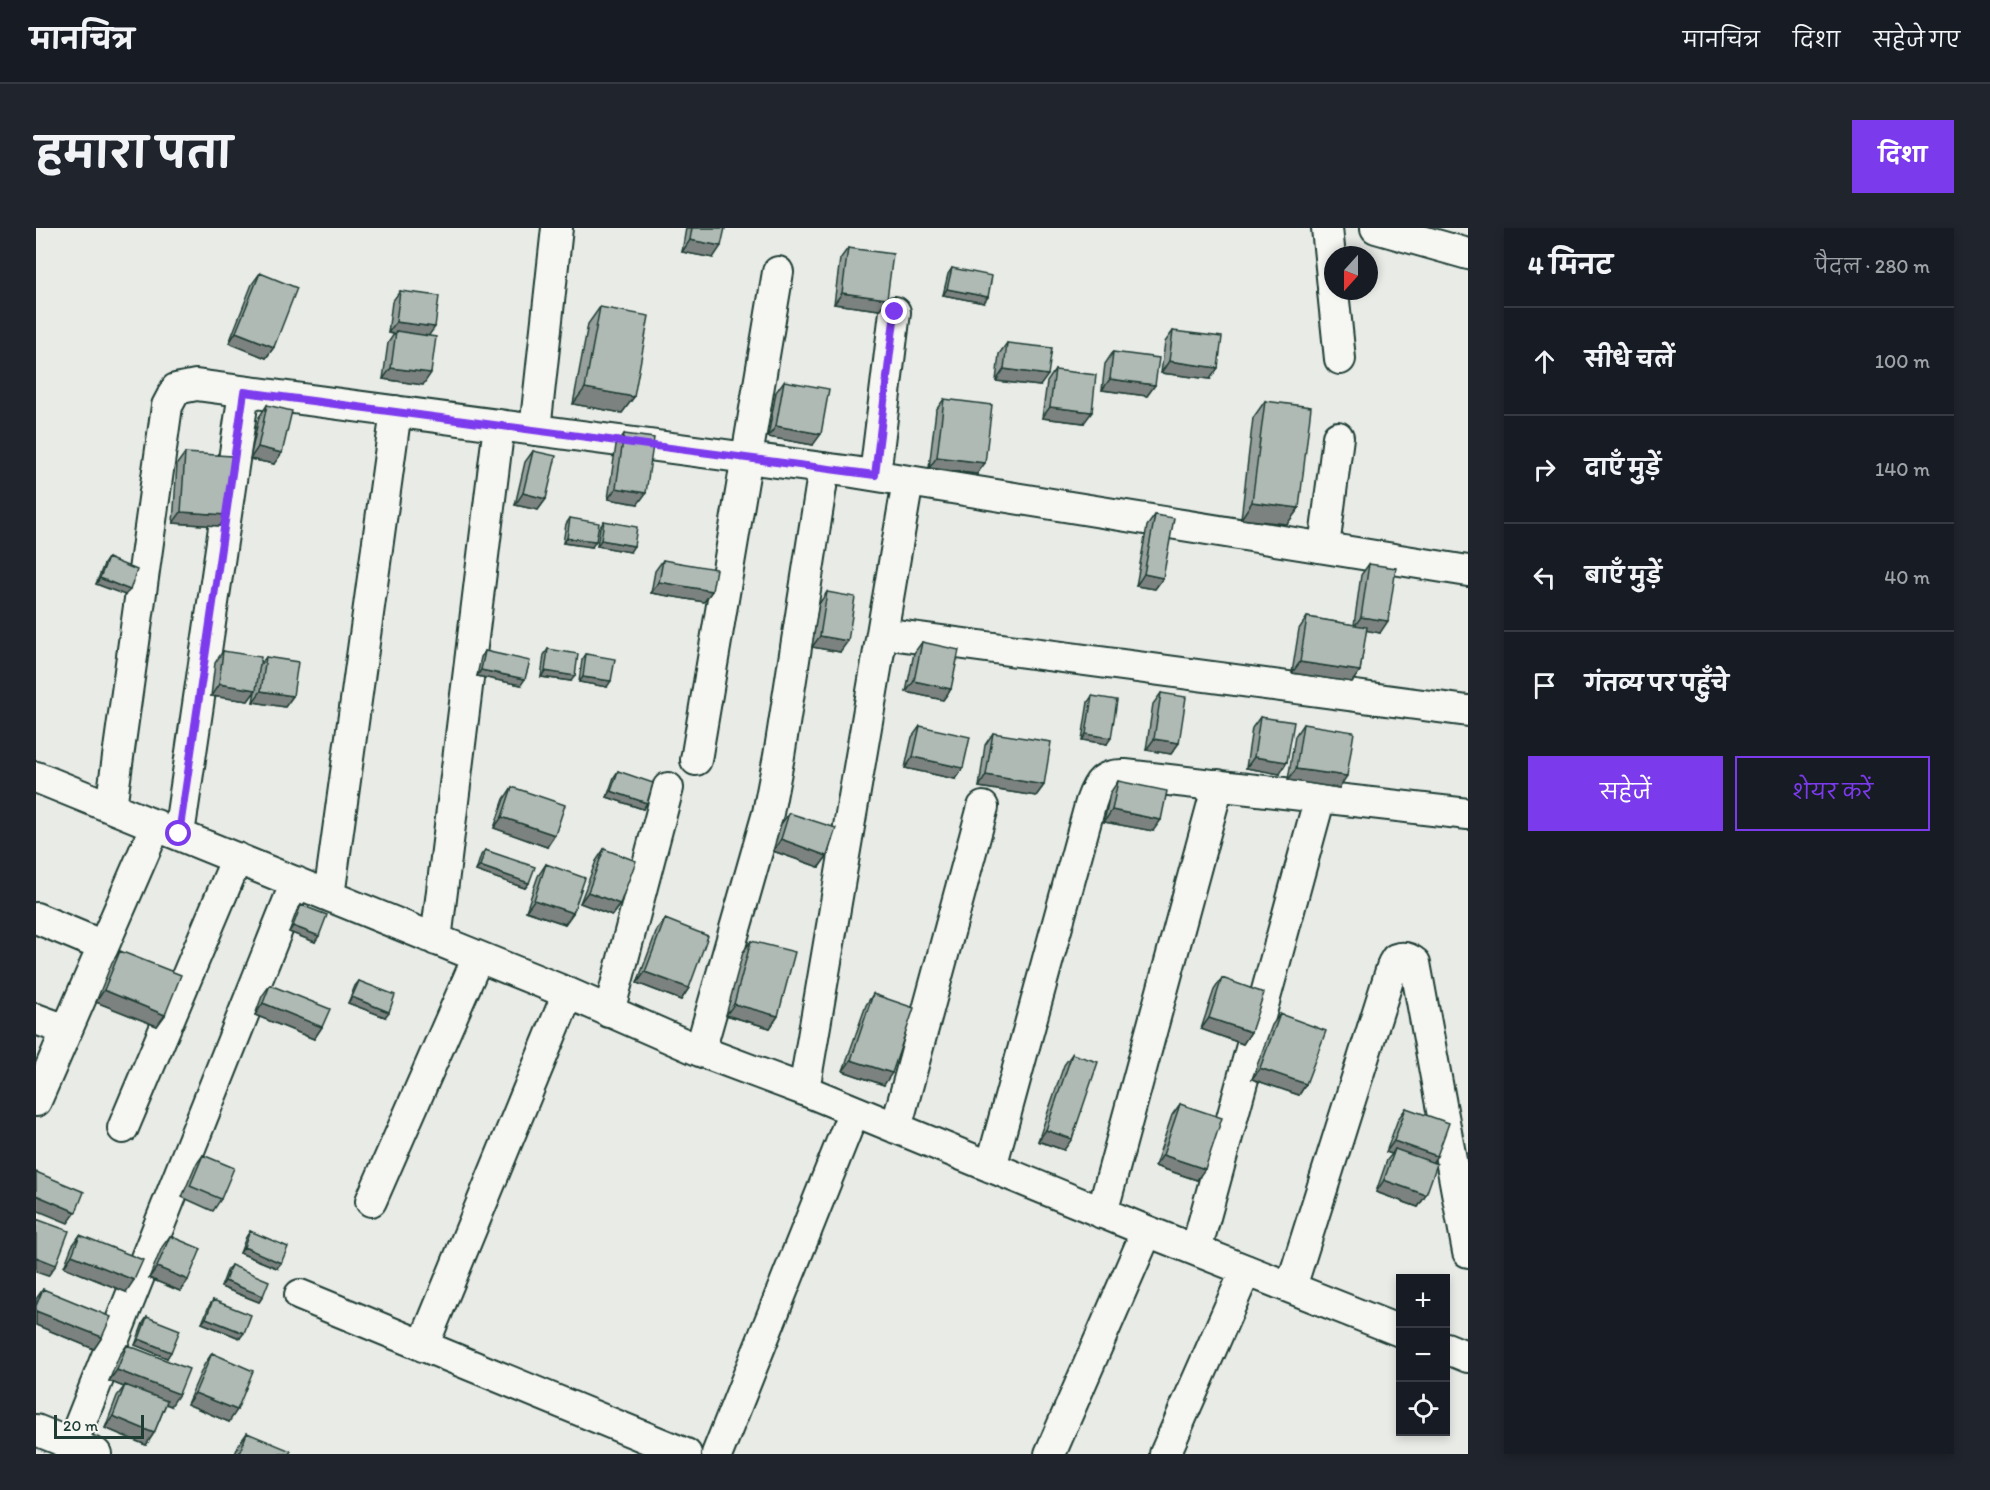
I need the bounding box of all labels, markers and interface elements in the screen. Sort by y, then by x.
text: मानचित्र [30,22,134,56]
text: मानचित्र [1683,27,1760,52]
text: दिशा [1793,27,1840,52]
text: सहेजे गए [1873,27,1960,52]
button: दिशा [1852,120,1954,193]
text: हमारा पता [36,127,232,178]
north arrow [1324,246,1378,300]
text: 4 मिनट [1528,249,1613,281]
text: पैदल · 280 m [1815,254,1930,278]
route end [881,298,907,324]
icon: ahead [1528,345,1561,378]
text: सीधे चलें [1585,346,1674,373]
text: 100 m [1875,349,1930,373]
icon: right [1528,453,1561,486]
text: दाएँ मुड़ें [1585,454,1661,481]
text: 140 m [1875,457,1930,481]
icon: left [1528,561,1561,594]
text: बाएँ मुड़ें [1585,562,1662,589]
text: 40 m [1884,565,1930,589]
icon: arrive [1528,669,1561,702]
text: गंतव्य पर पहुँचे [1585,670,1729,697]
button: सहेजें [1528,756,1723,831]
button: शेयर करें [1735,756,1930,831]
route start [165,820,191,846]
map controls [1396,1274,1450,1436]
button: + [1396,1274,1450,1328]
button: − [1396,1328,1450,1382]
button: locate [1396,1382,1450,1436]
scale bar [54,1412,144,1440]
text: 20 m [63,1416,98,1435]

